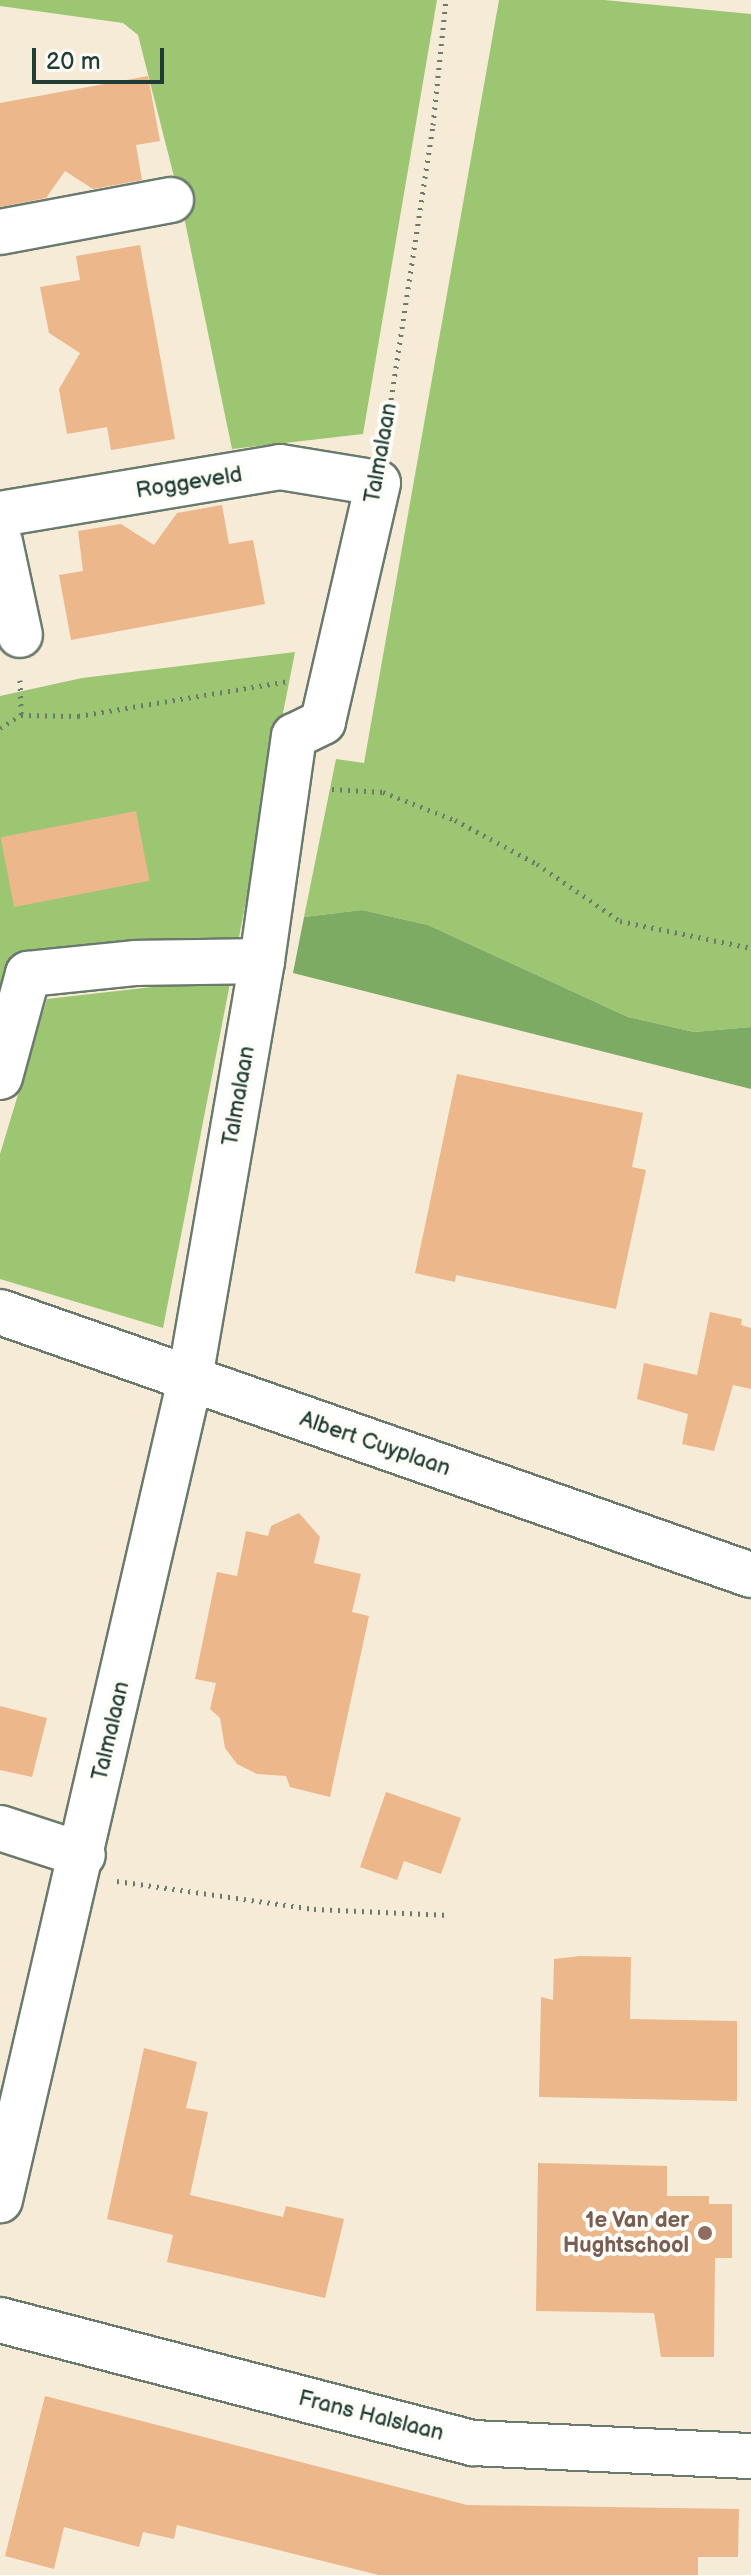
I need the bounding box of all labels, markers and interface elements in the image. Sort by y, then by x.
scale bar [36,32,168,82]
text: 20 m [46,47,101,76]
street label: Talmalaan [359,401,403,505]
street label: Roggeveld [134,462,244,504]
street label: Talmalaan [217,1044,261,1148]
street label: Albert Cuyplaan [296,1406,454,1482]
street label: Talmalaan [87,1679,135,1783]
place label: 1e Van der Hughtschool [563,2207,689,2258]
marker: 1e Van der Hughtschool [696,2224,714,2242]
street label: Frans Halslaan [296,2385,446,2447]

